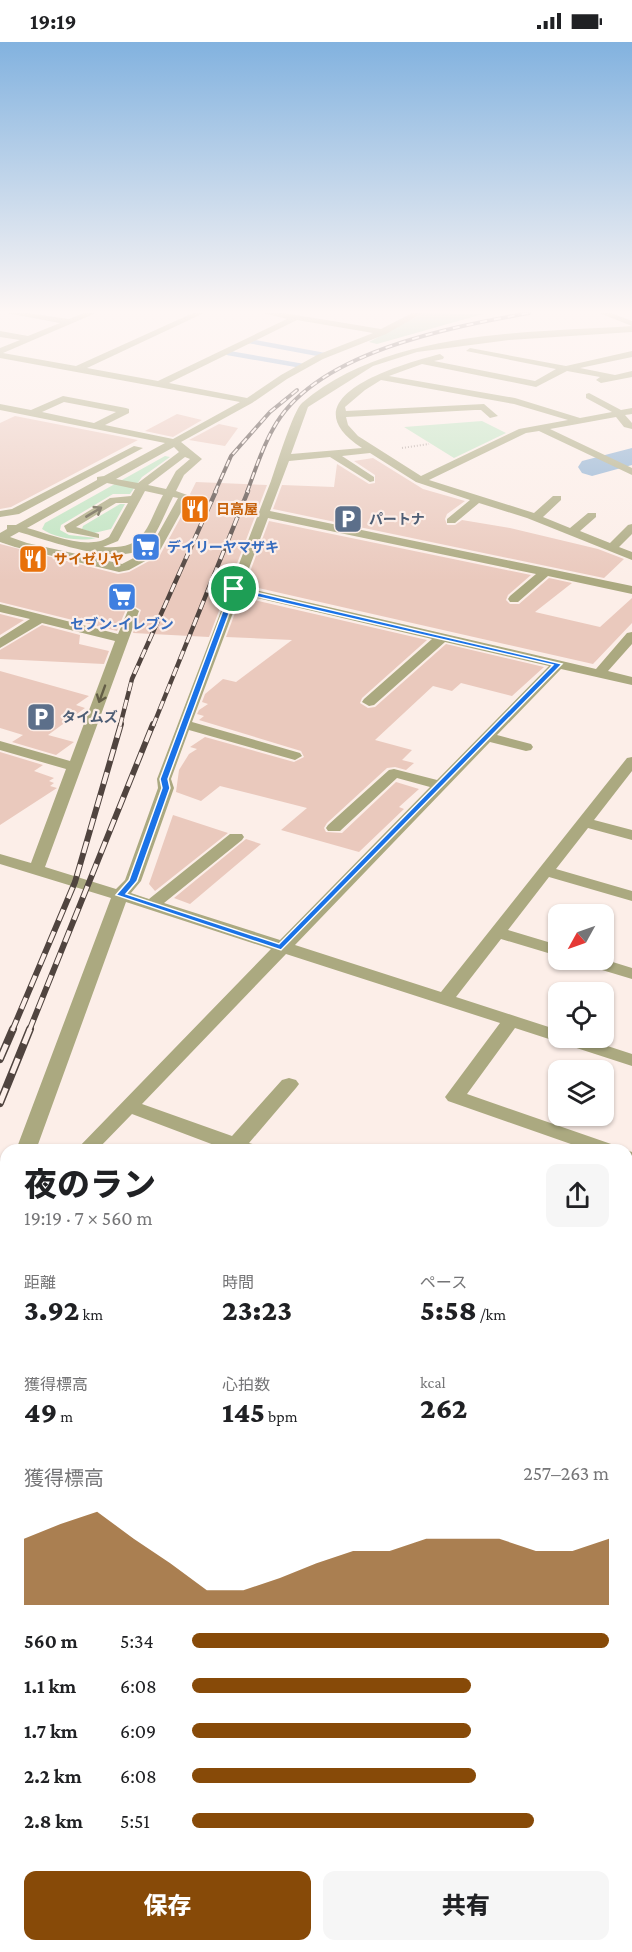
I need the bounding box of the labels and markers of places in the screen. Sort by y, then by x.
restaurant icon: 日高屋 [179,493,211,525]
place label: 日高屋 [216,501,258,517]
parking icon: パートナ [332,503,364,535]
place label: パートナ [369,511,425,527]
supermarket icon: デイリーヤマザキ [130,531,162,563]
place label: デイリーヤマザキ [167,539,279,555]
restaurant icon: サイゼリヤ [17,543,49,575]
place label: サイゼリヤ [54,551,124,567]
pin [208,563,259,614]
supermarket icon: セブン-イレブン [106,581,138,613]
place label: セブン-イレブン [70,616,174,632]
parking icon: タイムズ [25,701,57,733]
place label: タイムズ [62,709,118,725]

